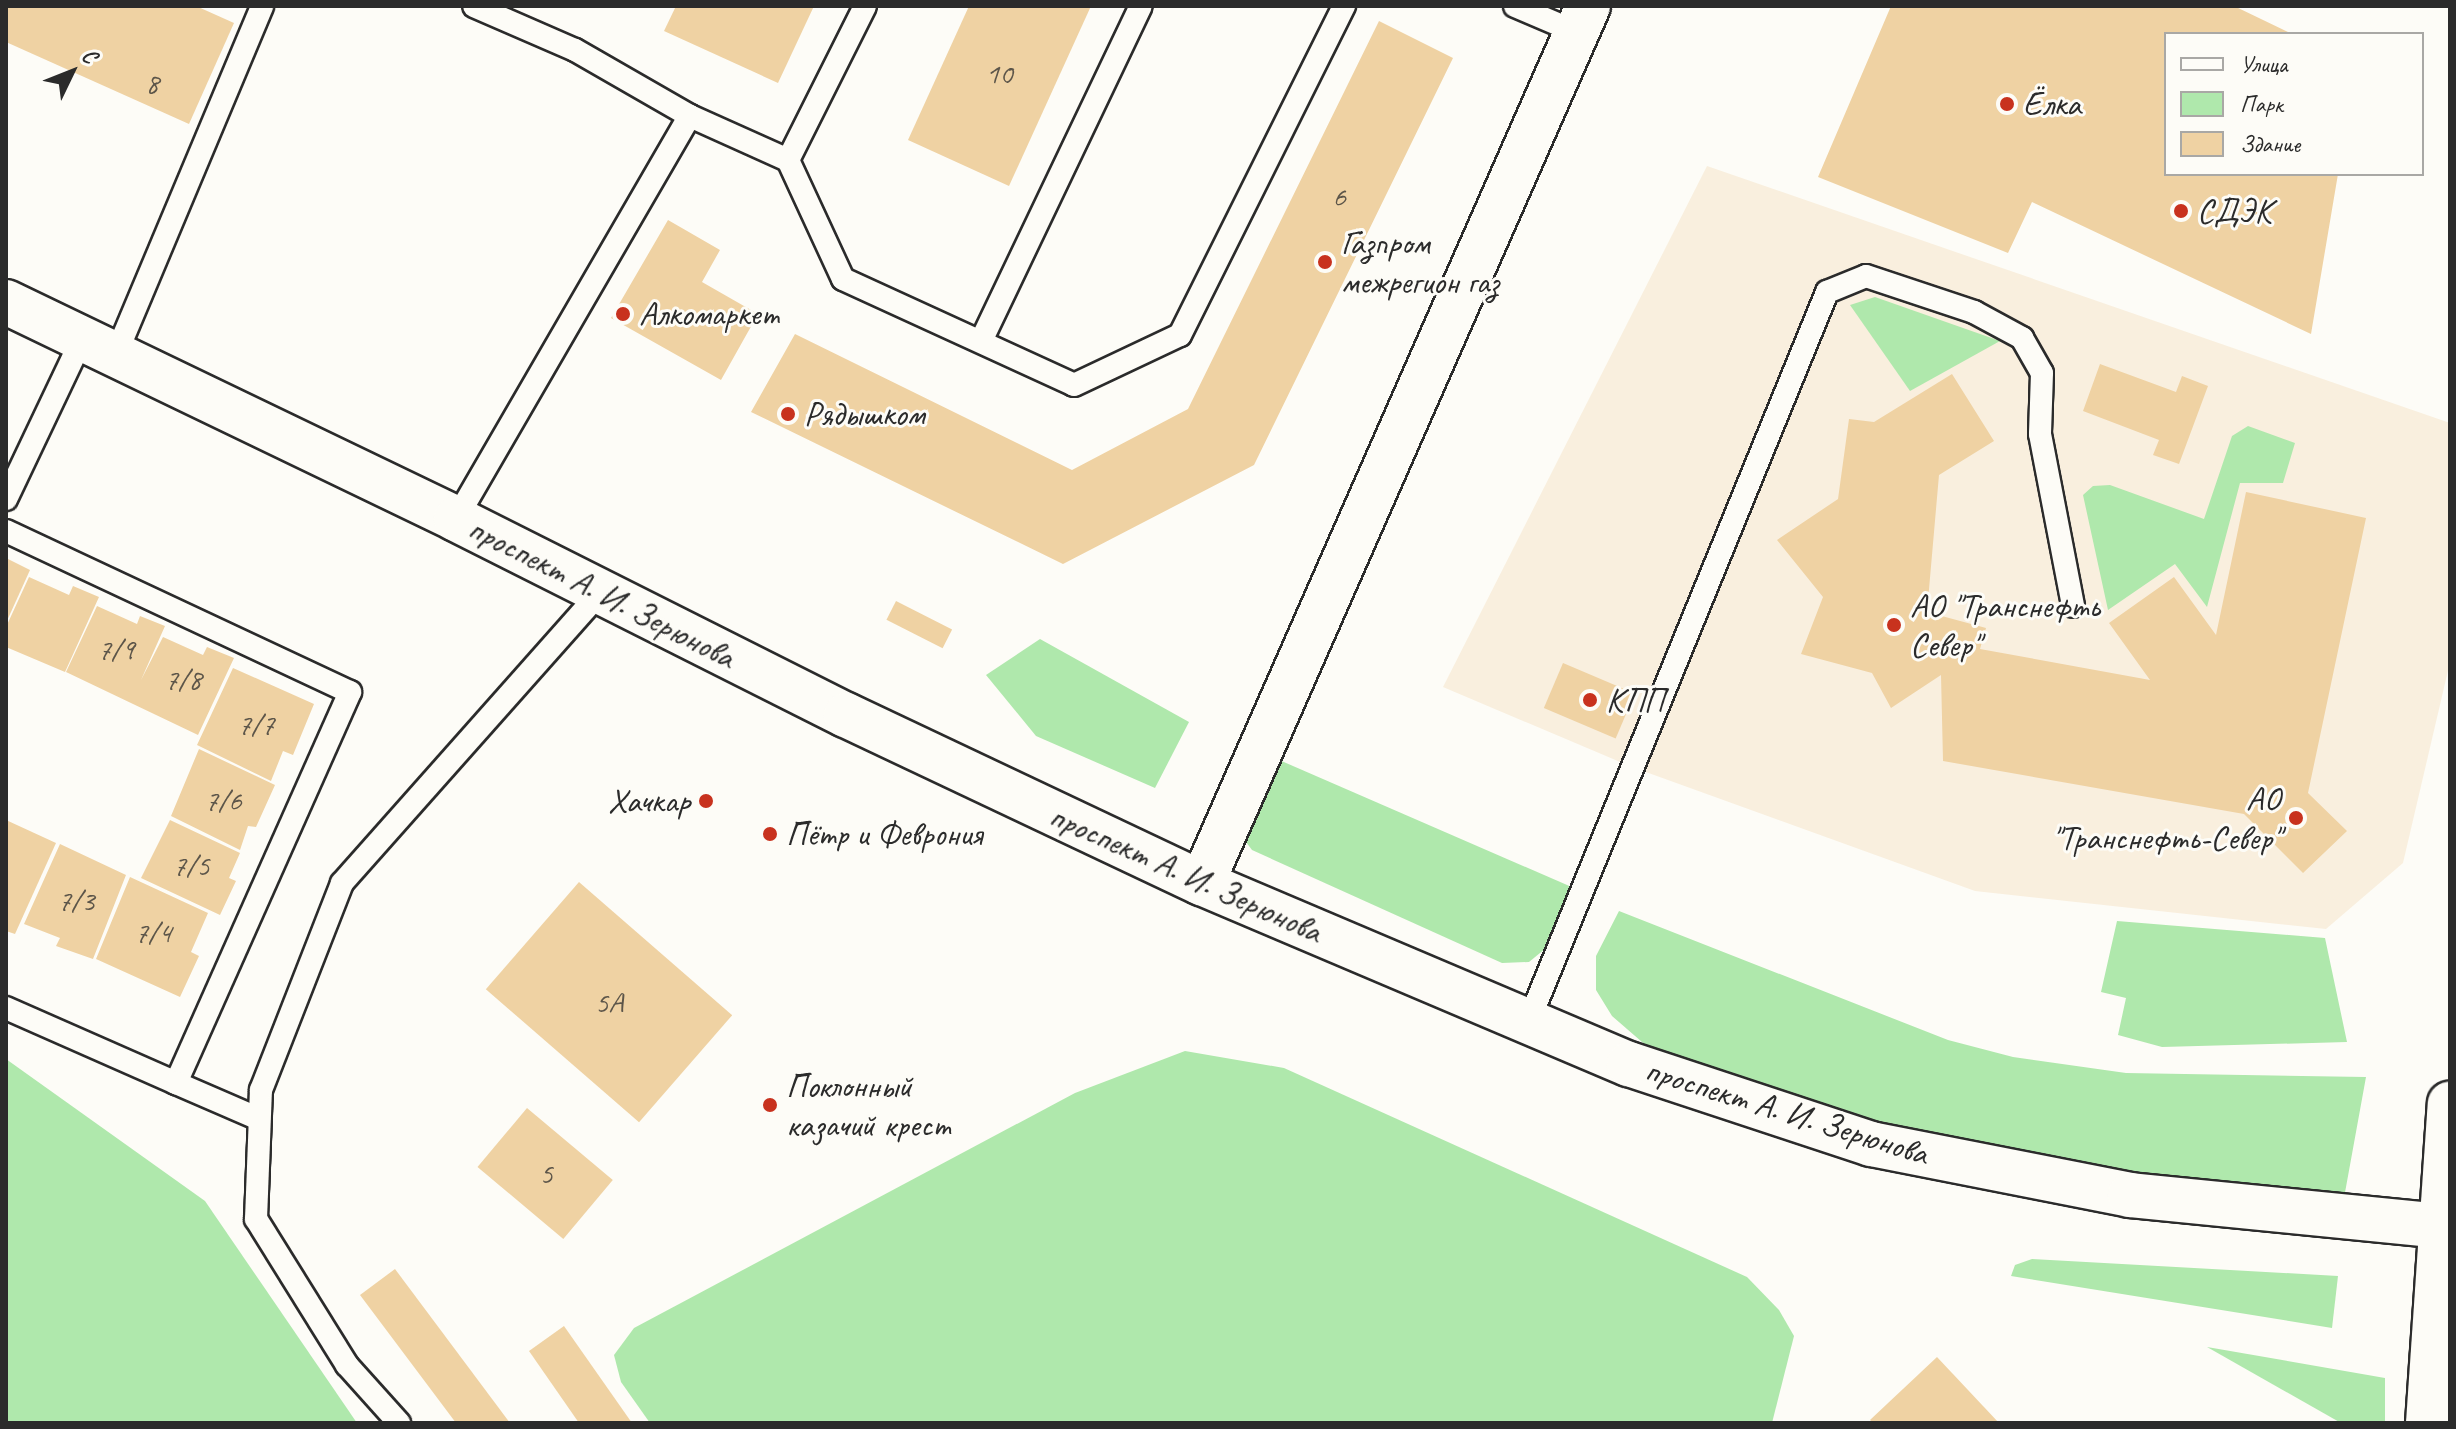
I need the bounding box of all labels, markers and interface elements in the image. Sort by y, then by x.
north arrow [32,32,112,112]
legend [2164,32,2424,176]
text: С [76,42,103,69]
text: Улица [2240,49,2288,79]
house number: 10 [986,55,1012,91]
house number: 8 [145,65,159,101]
place label: Ёлка [2023,84,2081,124]
text: Парк [2240,89,2283,119]
marker: Ёлка [1998,95,2016,113]
text: Здание [2240,129,2300,159]
house number: 6 [1332,178,1346,214]
place label: СДЭК [2197,191,2271,231]
marker: СДЭК [2172,202,2190,220]
place label: Газпром межрегион газ [1341,222,1501,302]
marker: Газпром межрегион газ [1316,253,1334,271]
place label: Алкомаркет [639,294,779,334]
marker: Алкомаркет [614,305,632,323]
place label: Рядышком [804,394,924,434]
marker: Рядышком [779,405,797,423]
street label: проспект А. И. Зерюнова [462,507,742,677]
place label: АО "Транснефть Север" [1910,585,2100,664]
marker: АО "Транснефть Север" [1885,616,1903,634]
house number: 7/9 [98,631,134,667]
house number: 7/8 [165,661,201,697]
place label: КПП [1606,680,1664,720]
marker: КПП [1581,691,1599,709]
house number: 7/7 [238,706,274,742]
place label: АО "Транснефть-Север" [2052,778,2280,858]
place label: Хачкар [608,781,690,821]
house number: 7/6 [205,782,241,818]
marker: Хачкар [697,792,715,810]
street label: проспект А. И. Зерюнова [1044,795,1328,951]
marker: АО "Транснефть-Север" [2287,809,2305,827]
place label: Пётр и Феврония [786,814,984,854]
marker: Пётр и Феврония [761,825,779,843]
house number: 7/5 [173,847,209,883]
house number: 7/3 [58,882,94,918]
house number: 7/4 [135,914,171,950]
house number: 5А [595,984,623,1020]
street label: проспект А. И. Зерюнова [1641,1049,1933,1173]
place label: Поклонный казачий крест [786,1065,949,1144]
marker: Поклонный казачий крест [761,1096,779,1114]
house number: 5 [539,1155,553,1191]

